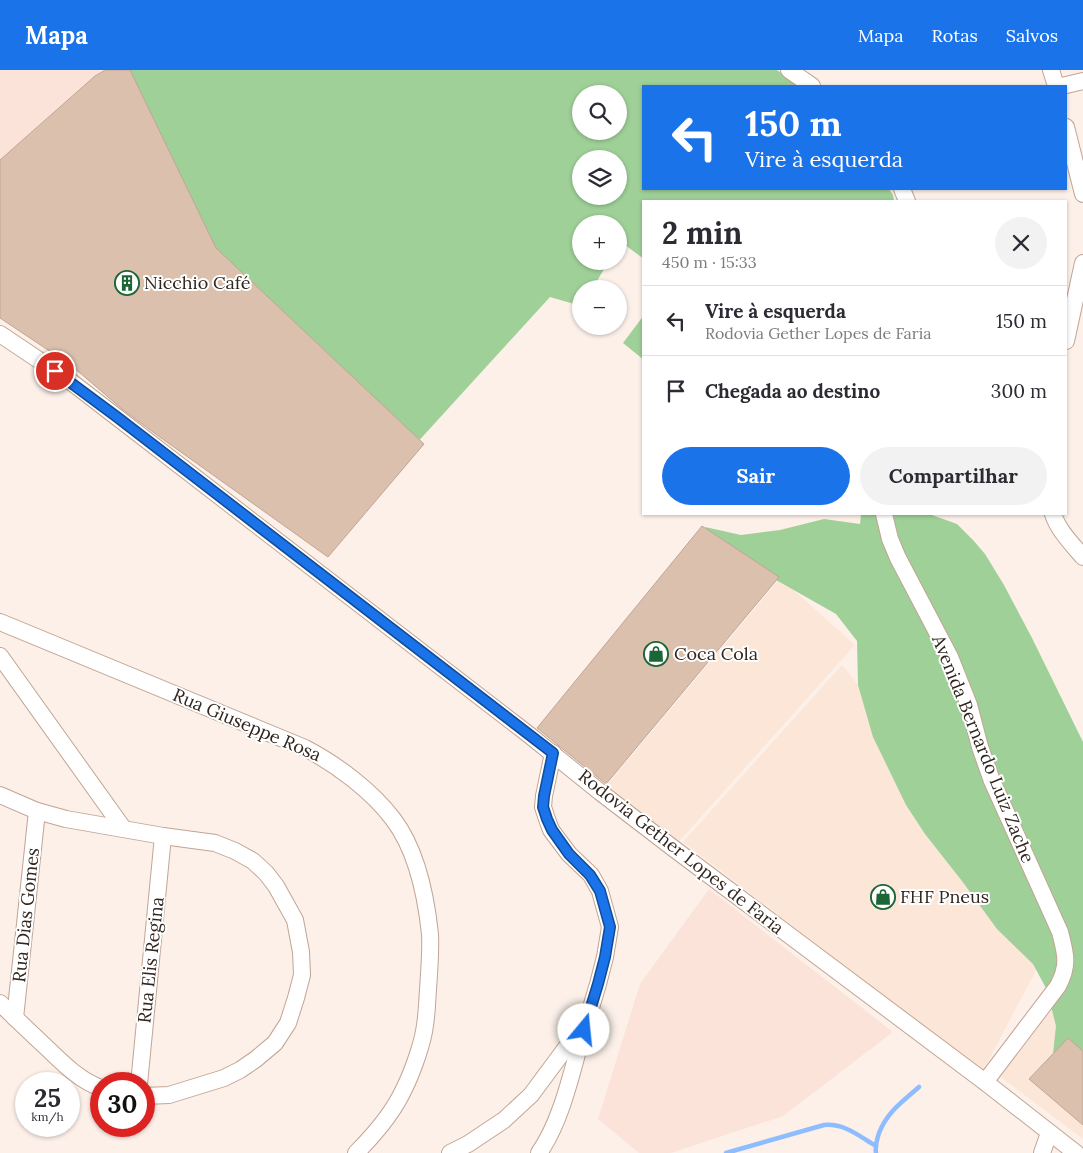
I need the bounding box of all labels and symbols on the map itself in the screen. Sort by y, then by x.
building icon: Nicchio Café [114,270,140,296]
place label: Nicchio Café [144,271,251,294]
pin [34,350,76,392]
street label: Avenida Bernardo Luiz Zache [927,631,1040,866]
shop icon: Coca Cola [643,641,669,667]
place label: Coca Cola [674,642,758,665]
street label: Rua Giuseppe Rosa [170,683,325,766]
street label: Rodovia Gether Lopes de Faria [574,764,789,939]
street label: Rua Dias Gomes [7,846,44,983]
shop icon: FHF Pneus [870,884,896,910]
place label: FHF Pneus [900,885,989,908]
street label: Rua Elis Regina [132,896,169,1024]
position arrow [557,1003,609,1055]
speed limit sign: 30 [90,1072,155,1137]

